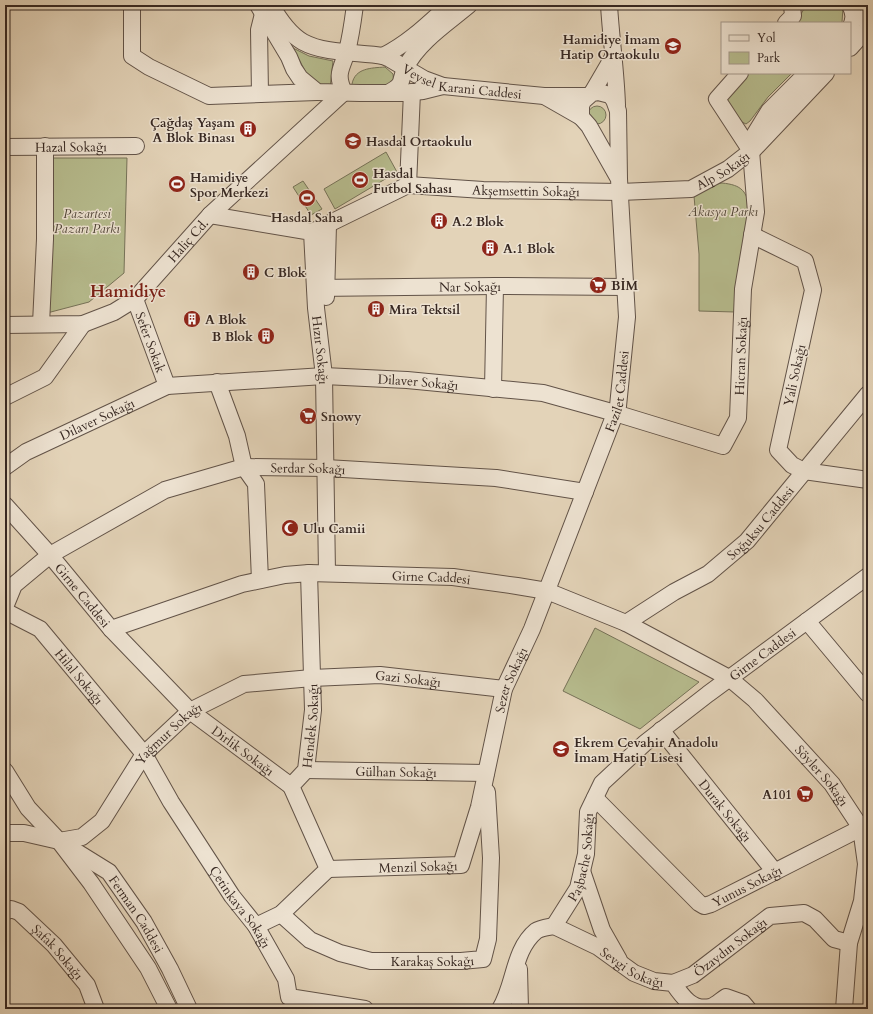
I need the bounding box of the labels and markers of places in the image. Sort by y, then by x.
place label: Hamidiye İmam Hatip Ortaokulu [560,31,660,64]
school or university icon: Hamidiye İmam Hatip Ortaokulu [663,36,683,56]
place label: Çağdaş Yaşam A Blok Binası [150,114,235,147]
building icon: Çağdaş Yaşam A Blok Binası [238,119,258,139]
school or university icon: Hasdal Ortaokulu [343,131,363,151]
place label: Hasdal Ortaokulu [366,133,473,151]
place label: Hasdal Futbol Sahası [373,165,452,198]
place label: Hamidiye Spor Merkezi [190,169,269,202]
sports icon: Hasdal Futbol Sahası [350,170,370,190]
sports icon: Hamidiye Spor Merkezi [167,174,187,194]
sports icon: Hasdal Saha [297,188,317,208]
place label: Hasdal Saha [271,209,343,227]
building icon: A.2 Blok [429,211,449,231]
place label: A.2 Blok [452,213,505,231]
building icon: A.1 Blok [480,238,500,258]
place label: A.1 Blok [503,240,556,258]
building icon: C Blok [241,262,261,282]
place label: C Blok [264,264,307,282]
supermarket icon: BİM [588,275,608,295]
place label: BİM [611,277,638,295]
building icon: Mira Tektsil [366,299,386,319]
place label: Mira Tektsil [389,301,460,319]
building icon: A Blok [182,309,202,329]
place label: A Blok [205,311,247,329]
building icon: B Blok [256,326,276,346]
place label: B Blok [212,328,254,346]
supermarket icon: Snowy [298,406,318,426]
place label: Snowy [321,408,362,426]
mosque icon: Ulu Camii [280,518,300,538]
place label: Ulu Camii [303,520,365,538]
place label: Ekrem Cevahir Anadolu İmam Hatip Lisesi [574,734,719,767]
school or university icon: Ekrem Cevahir Anadolu İmam Hatip Lisesi [551,739,571,759]
supermarket icon: A101 [795,784,815,804]
place label: A101 [762,786,792,804]

